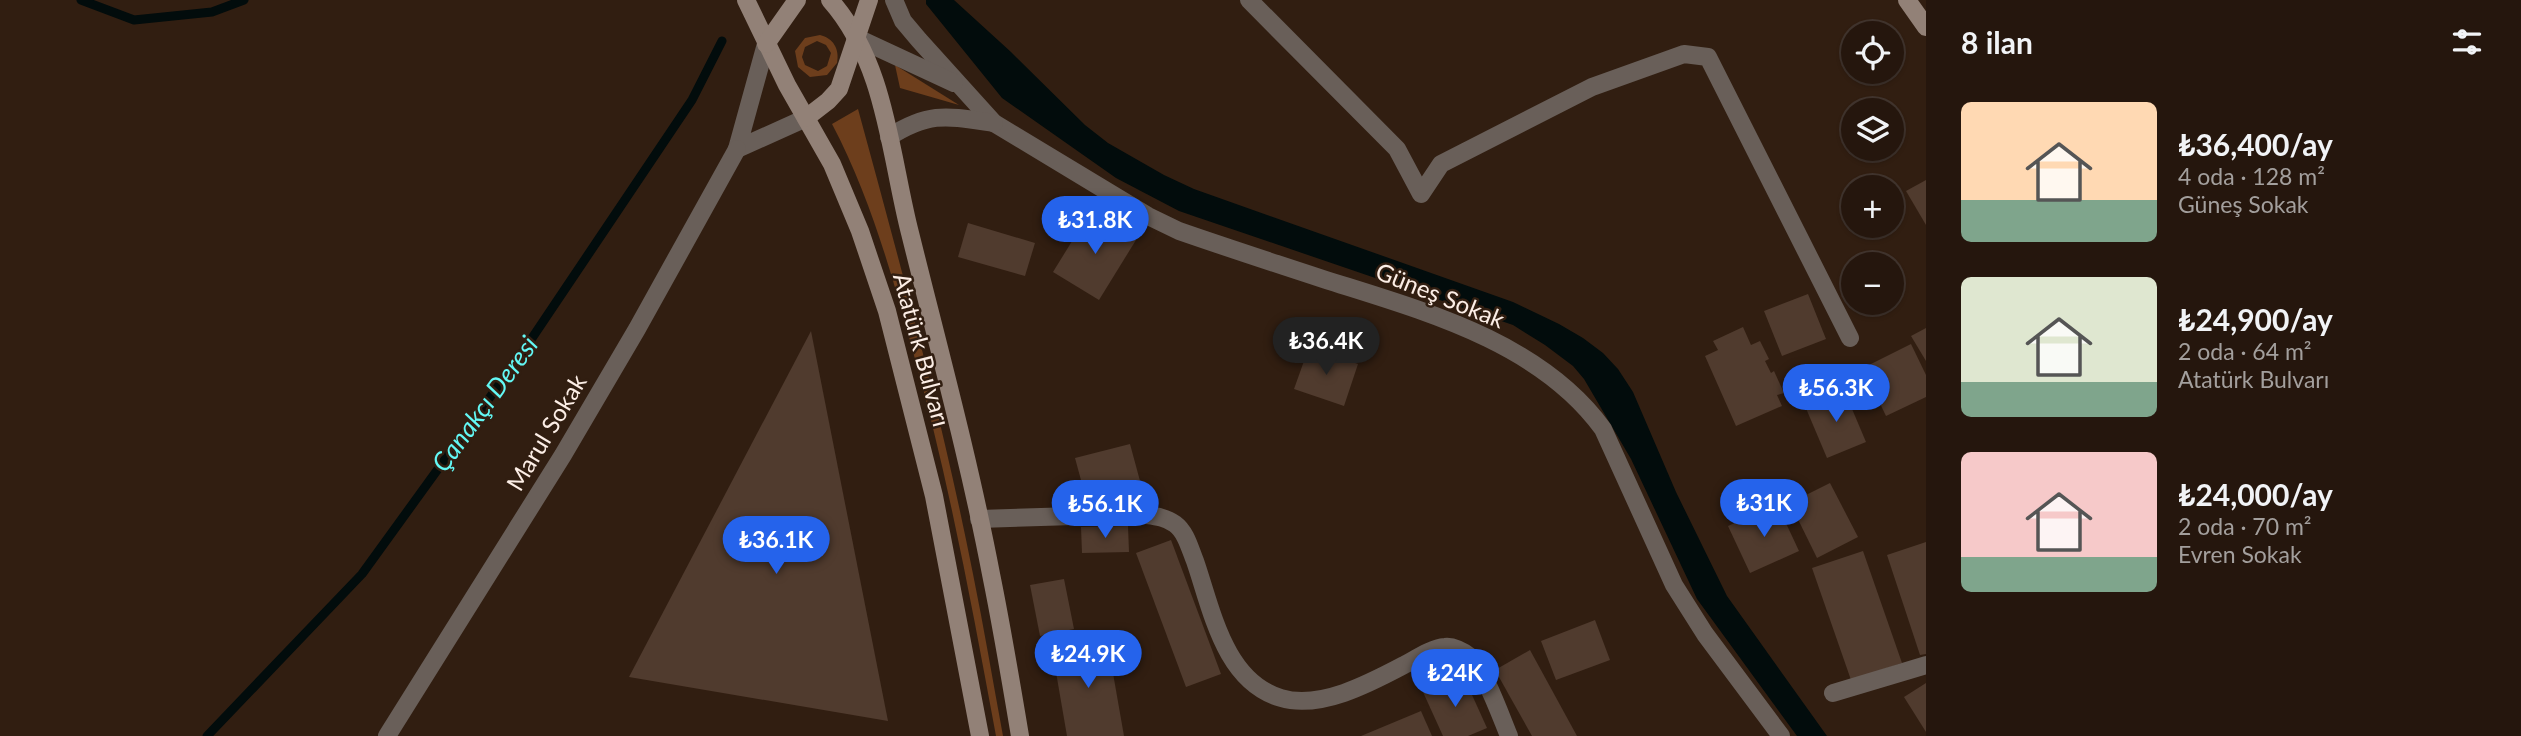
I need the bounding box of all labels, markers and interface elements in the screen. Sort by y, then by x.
map controls [1841,21,1904,315]
button: locate [1841,21,1904,84]
icon: filters [2448,23,2486,61]
text: 8 ilan [1961,24,2033,60]
button: layers [1841,98,1904,161]
text: ₺36,400/ay [2178,126,2333,162]
icon: home [2017,130,2101,214]
text: 4 oda · 128 m² [2178,162,2325,190]
button: + [1841,175,1904,238]
text: Güneş Sokak [2178,190,2309,218]
pin: ₺31.8K [1038,196,1152,256]
text: ₺31.8K [1058,205,1132,233]
button: − [1841,252,1904,315]
street label: Güneş Sokak [1372,256,1510,334]
street label: Atatürk Bulvarı [888,270,957,430]
text: ₺24,900/ay [2178,301,2333,337]
icon: home [2017,305,2101,389]
pin: ₺36.4K [1269,318,1383,377]
text: ₺36.4K [1289,326,1363,354]
water label: Çanakçı Deresi [424,329,544,477]
text: 2 oda · 64 m² [2178,337,2312,365]
pin: ₺56.3K [1779,364,1893,424]
text: Atatürk Bulvarı [2178,365,2329,393]
street label: Marul Sokak [500,368,592,496]
text: ₺56.3K [1799,373,1873,401]
text: ₺24,000/ay [2178,476,2333,512]
pin: ₺56.1K [1048,480,1162,540]
pin: ₺31K [1723,480,1805,539]
icon: home [2017,480,2101,564]
text: ₺31K [1736,488,1792,516]
text: ₺56.1K [1068,489,1142,517]
text: 2 oda · 70 m² [2178,512,2312,540]
pin: ₺36.1K [719,516,833,576]
text: ₺36.1K [739,525,813,553]
text: Evren Sokak [2178,540,2302,568]
pin: ₺24.9K [1031,630,1145,690]
text: ₺24.9K [1051,639,1125,667]
pin: ₺24K [1414,650,1496,709]
text: ₺24K [1427,658,1483,686]

